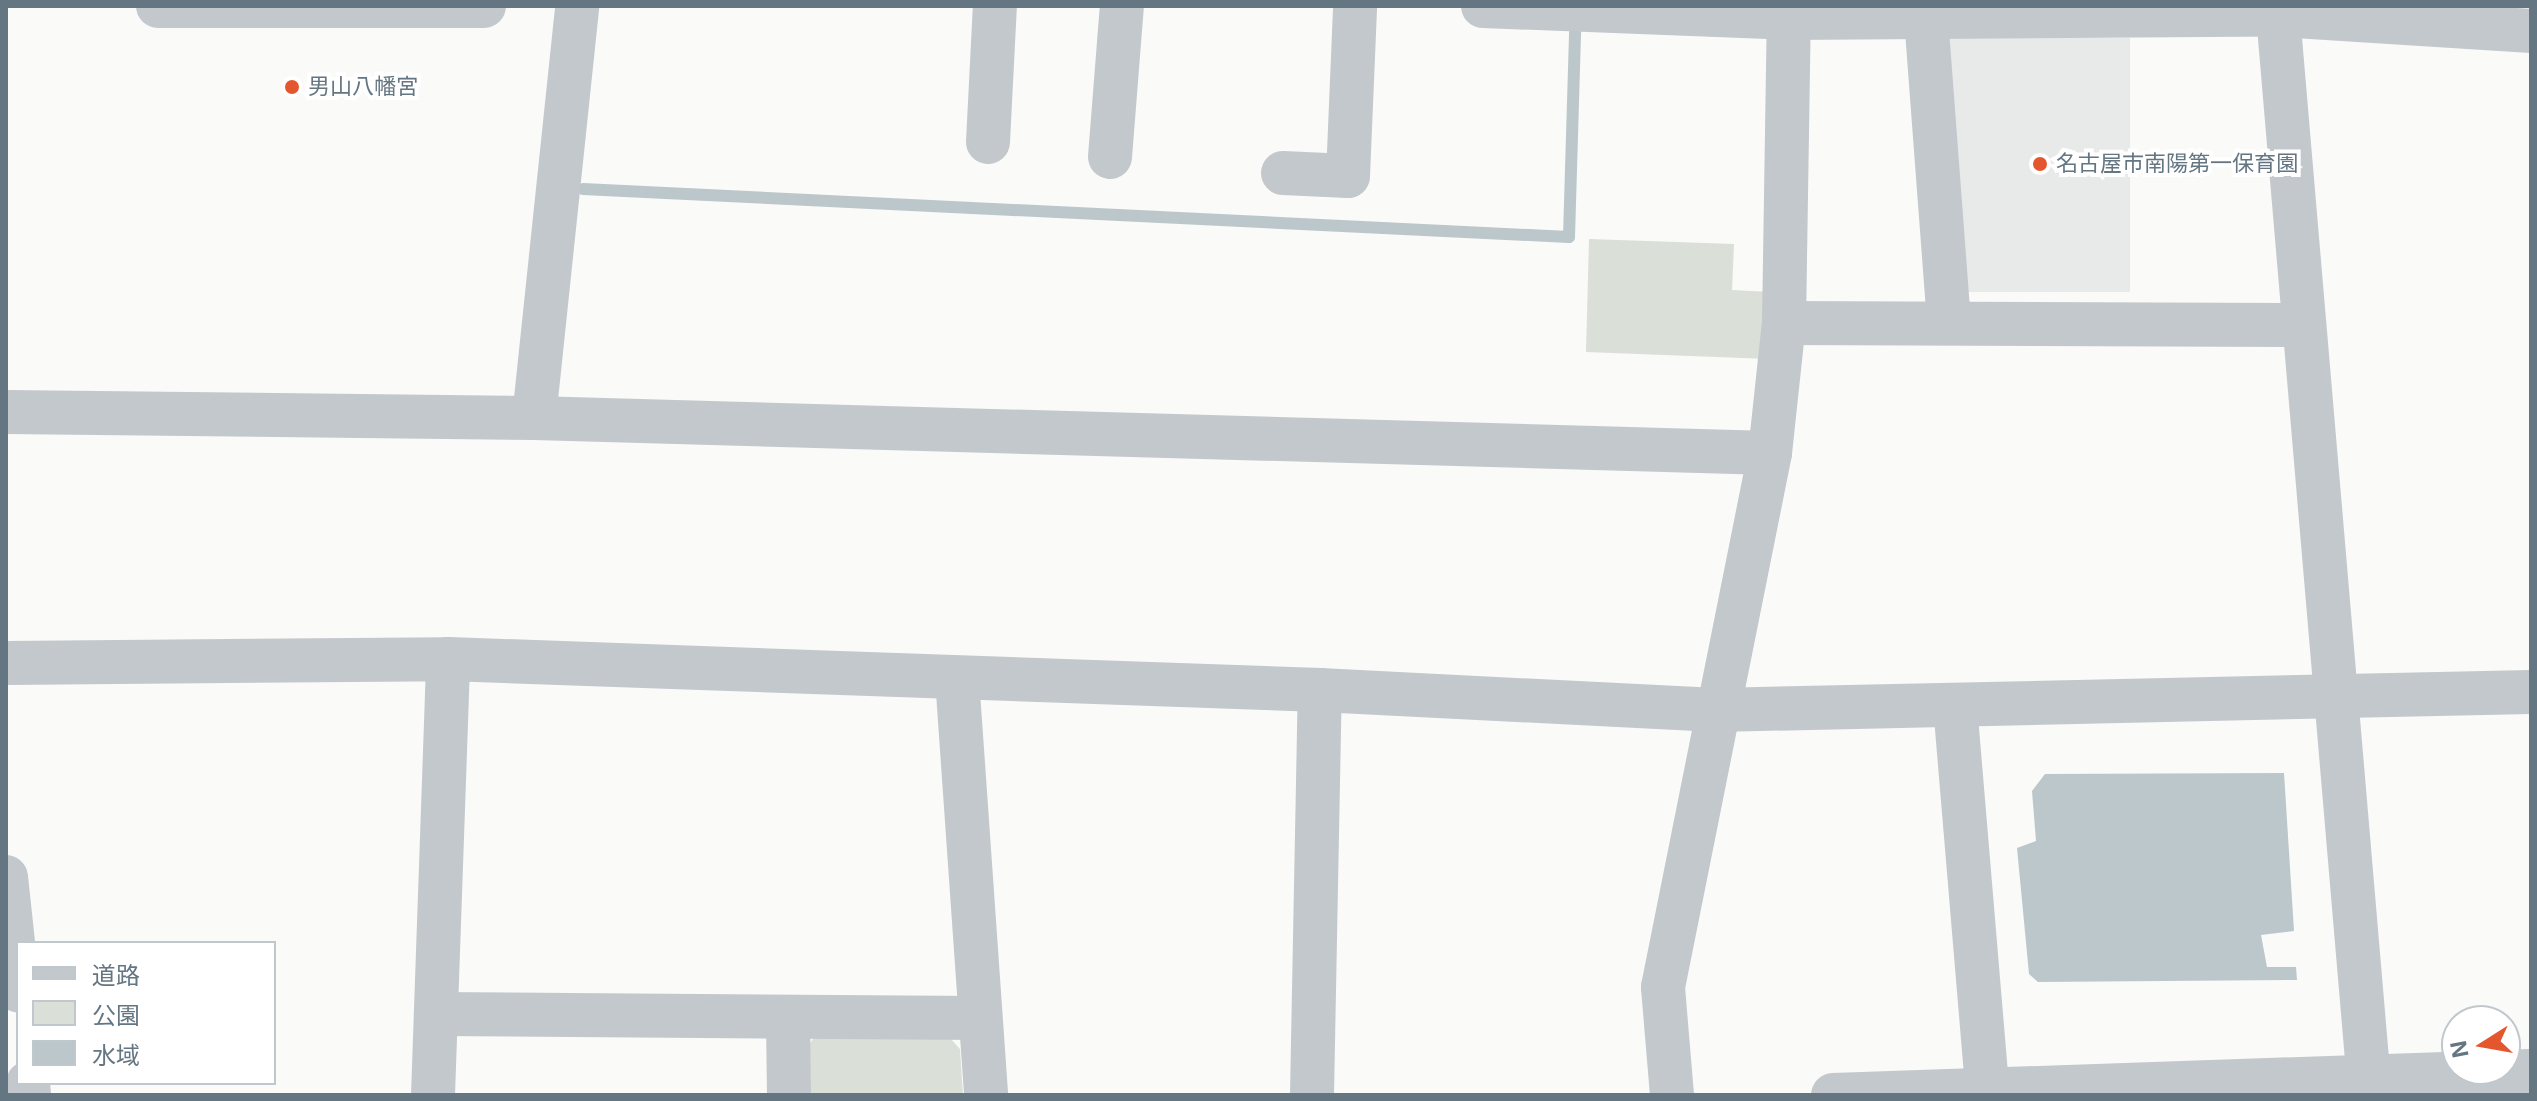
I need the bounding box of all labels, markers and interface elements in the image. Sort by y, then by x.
place label: 男山八幡宮 [308,74,418,100]
marker: 男山八幡宮 [283,78,301,96]
place label: 名古屋市南陽第一保育園 [2056,151,2298,177]
marker: 名古屋市南陽第一保育園 [2031,155,2049,173]
legend [16,941,276,1085]
text: 道路 [92,961,140,990]
text: 公園 [92,1001,140,1030]
north arrow [2441,1005,2521,1085]
text: N [2445,1038,2474,1060]
text: 水域 [92,1041,140,1070]

